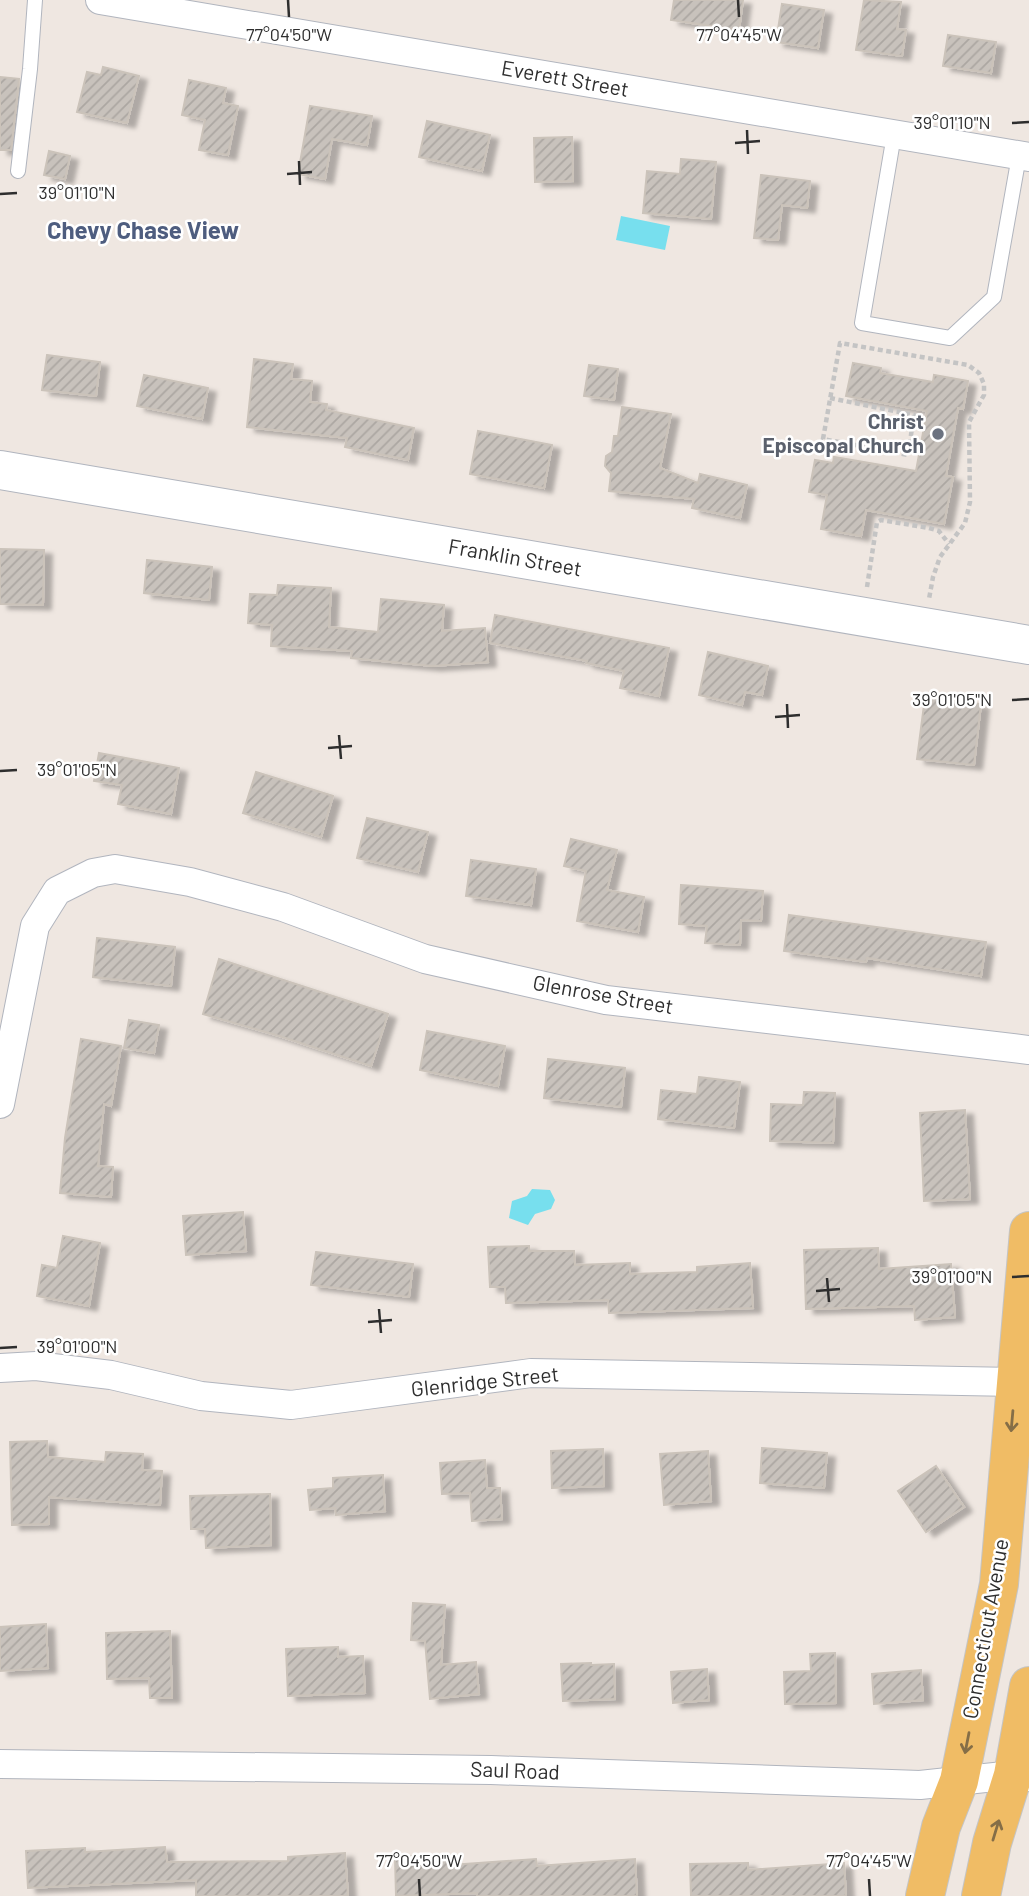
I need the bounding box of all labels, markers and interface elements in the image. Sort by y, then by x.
text: 77°04'50"W [246,23,332,45]
text: 77°04'45"W [696,23,782,45]
street label: Everett Street [500,54,631,101]
text: 39°01'10"N [913,111,991,133]
text: 39°01'10"N [38,181,116,203]
district label: Chevy Chase View [47,215,239,244]
place label: Christ Episcopal Church [762,408,924,457]
marker: Christ Episcopal Church [930,426,946,442]
street label: Franklin Street [447,533,584,581]
text: 39°01'05"N [912,688,992,710]
text: 39°01'05"N [37,758,117,780]
street label: Glenrose Street [531,969,675,1018]
text: 39°01'00"N [911,1265,993,1287]
text: 39°01'00"N [36,1335,118,1357]
street label: Glenridge Street [410,1360,560,1401]
one-way arrow [1005,1409,1018,1432]
street label: Connecticut Avenue [956,1537,1013,1721]
one-way arrow [959,1731,973,1754]
street label: Saul Road [470,1755,560,1784]
one-way arrow [990,1819,1003,1841]
text: 77°04'50"W [376,1849,462,1871]
text: 77°04'45"W [826,1849,912,1871]

